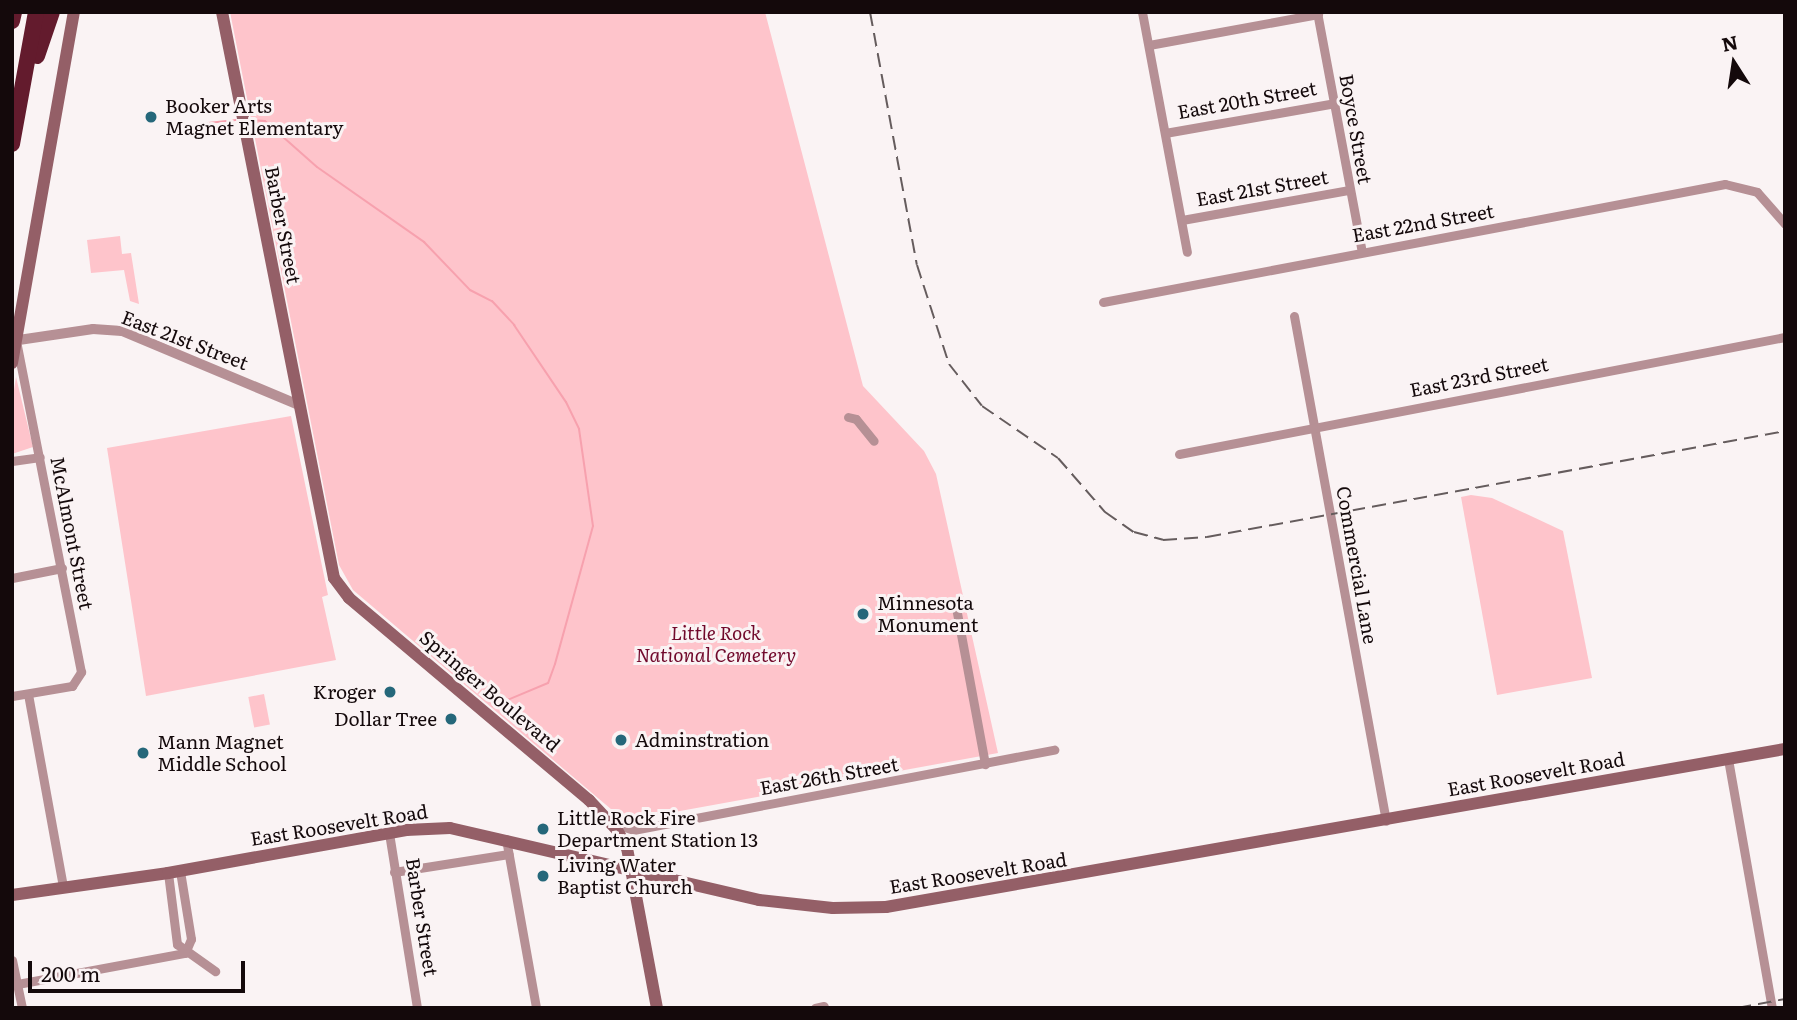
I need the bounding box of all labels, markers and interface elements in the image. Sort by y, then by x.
text: N [1719,27,1740,58]
north arrow [1699,28,1769,98]
street label: Boyce Street [1335,72,1377,186]
street label: East 20th Street [1176,77,1318,123]
place label: Booker Arts Magnet Elementary [165,95,343,139]
marker: Booker Arts Magnet Elementary [143,109,159,125]
street label: Barber Street [260,164,306,286]
street label: East 21st Street [1194,165,1330,211]
street label: East 22nd Street [1350,199,1496,247]
street label: East 21st Street [119,305,251,375]
street label: East 23rd Street [1408,352,1550,402]
street label: McAlmont Street [46,455,98,611]
street label: Commercial Lane [1332,484,1382,646]
place label: Minnesota Monument [877,592,978,636]
marker: Minnesota Monument [855,606,871,622]
park label: Little Rock National Cemetery [636,622,796,666]
street label: Springer Boulevard [415,626,565,756]
place label: Kroger [313,681,376,703]
marker: Kroger [382,684,398,700]
place label: Dollar Tree [334,708,437,730]
marker: Dollar Tree [443,711,459,727]
place label: Adminstration [635,729,769,751]
place label: Mann Magnet Middle School [157,731,287,775]
marker: Adminstration [613,732,629,748]
marker: Mann Magnet Middle School [135,745,151,761]
street label: East Roosevelt Road [1446,747,1626,801]
street label: East 26th Street [758,753,900,799]
street label: East Roosevelt Road [249,800,429,850]
place label: Little Rock Fire Department Station 13 [557,807,758,851]
marker: Little Rock Fire Department Station 13 [535,821,551,837]
street label: East Roosevelt Road [888,848,1068,898]
place label: Living Water Baptist Church [557,854,693,898]
street label: Barber Street [401,856,443,978]
marker: Living Water Baptist Church [535,868,551,884]
scale bar [32,946,248,990]
text: 200 m [41,957,101,988]

